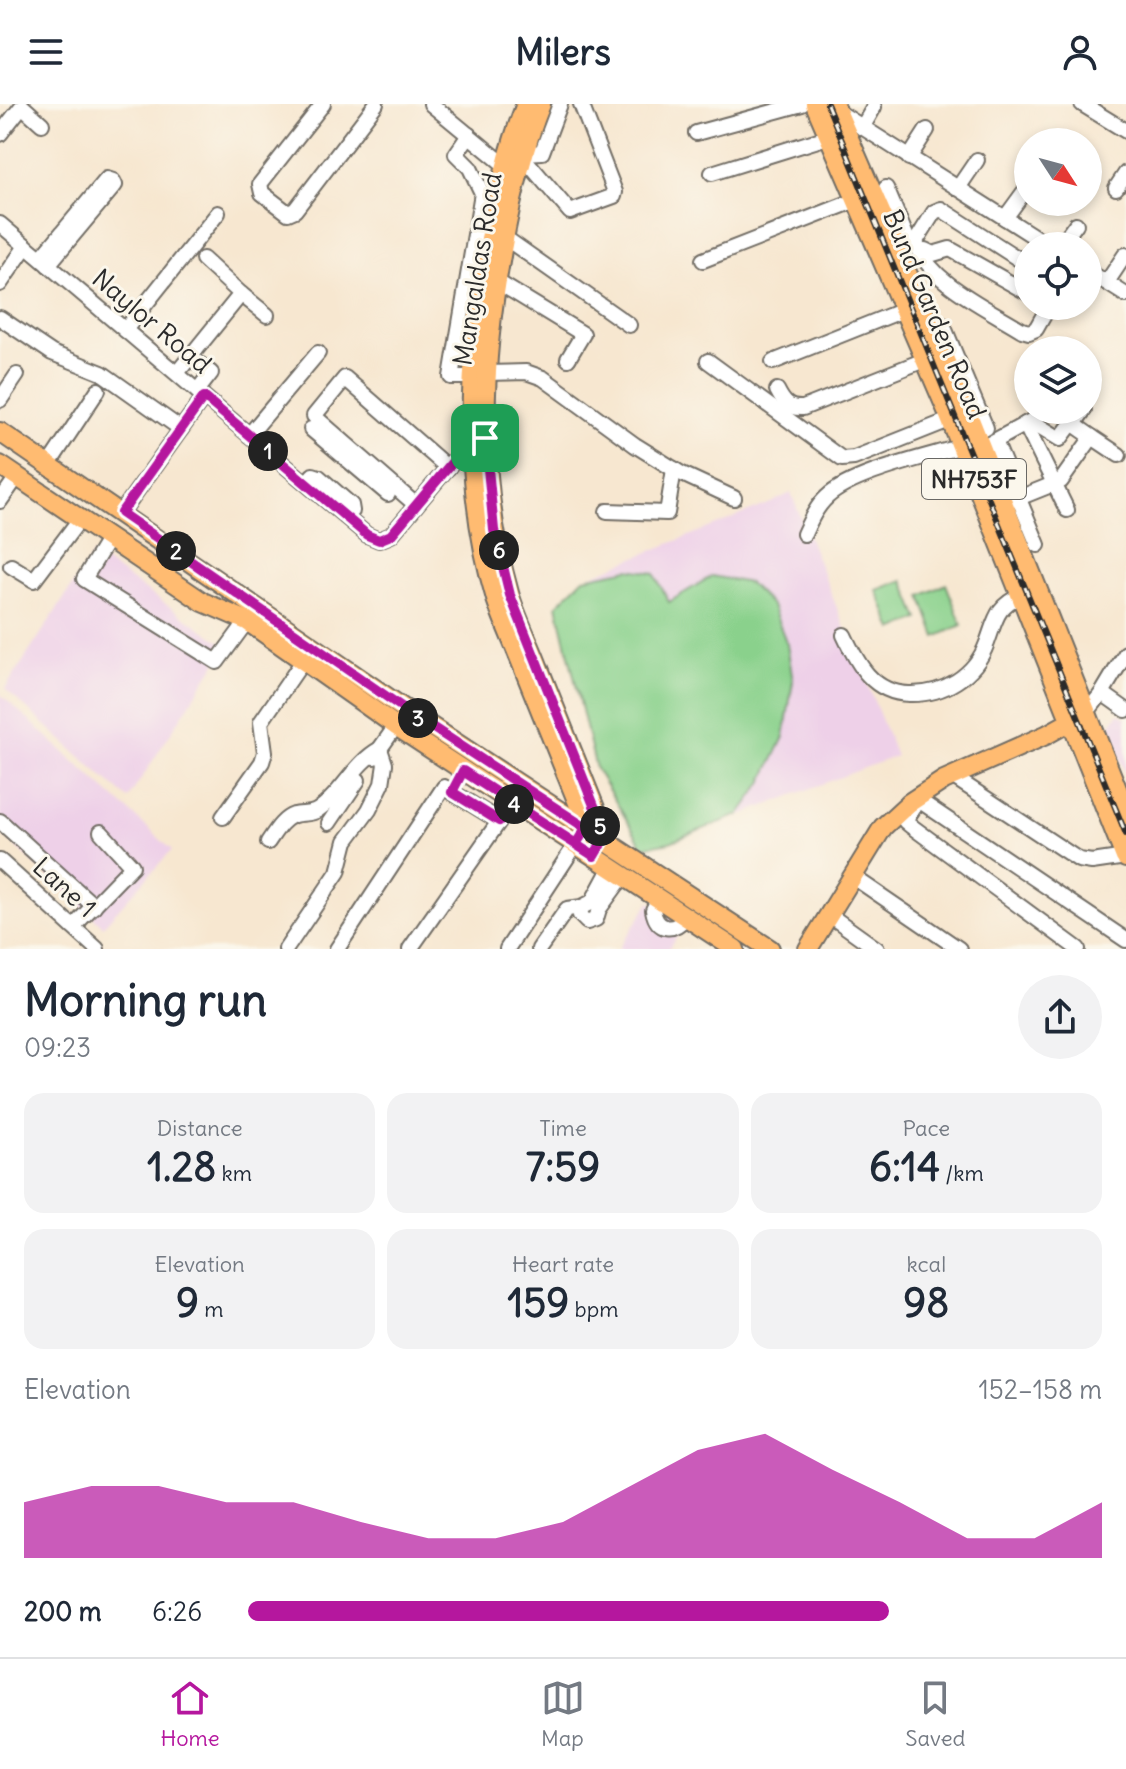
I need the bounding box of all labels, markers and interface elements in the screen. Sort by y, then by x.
icon: menu [24,30,68,74]
text: Milers [515,30,611,75]
icon: person [1058,30,1102,74]
north arrow [1014,128,1102,216]
map controls [1014,128,1102,424]
street label: Mangaldas Road [445,170,509,368]
street label: Bund Garden Road [876,204,994,424]
button: locate [1014,232,1102,320]
street label: Naylor Road [86,262,218,380]
button: layers [1014,336,1102,424]
pin [451,404,519,472]
icon: arrive [463,416,507,460]
pin: 1 [248,431,288,471]
text: 1 [264,437,272,465]
road number: NH753F [922,459,1026,499]
pin: 6 [479,530,519,570]
pin: 2 [156,531,196,571]
text: 6 [493,536,505,564]
text: 2 [170,537,182,565]
pin: 3 [398,698,438,738]
text: 3 [412,704,424,732]
pin: 4 [494,784,534,824]
text: 4 [508,790,520,818]
pin: 5 [580,806,620,846]
text: 5 [594,812,606,840]
street label: Lane 1 [26,850,104,924]
text: Morning run [24,973,267,1028]
button: share [1018,975,1102,1059]
text: 09:23 [24,1031,91,1064]
text: Distance [157,1114,243,1142]
text: Time [539,1114,587,1142]
text: Pace [902,1114,950,1142]
text: 1.28 [147,1142,216,1192]
text: 7:59 [526,1142,600,1192]
text: 6:14 [869,1142,940,1192]
text: km [216,1159,252,1187]
text: /km [940,1159,984,1187]
text: Elevation [155,1250,245,1278]
text: Heart rate [512,1250,614,1278]
text: kcal [907,1250,946,1278]
text: 9 [176,1278,199,1328]
text: 159 [507,1278,569,1328]
text: 98 [903,1278,949,1328]
text: m [199,1295,223,1323]
text: bpm [569,1295,619,1323]
text: Elevation [24,1373,131,1406]
text: 152–158 m [978,1373,1102,1406]
text: 200 m [24,1595,101,1628]
text: 6:26 [152,1595,202,1628]
tab: Home [160,1676,220,1752]
tab: Map [541,1676,585,1752]
tab: Saved [905,1676,966,1752]

